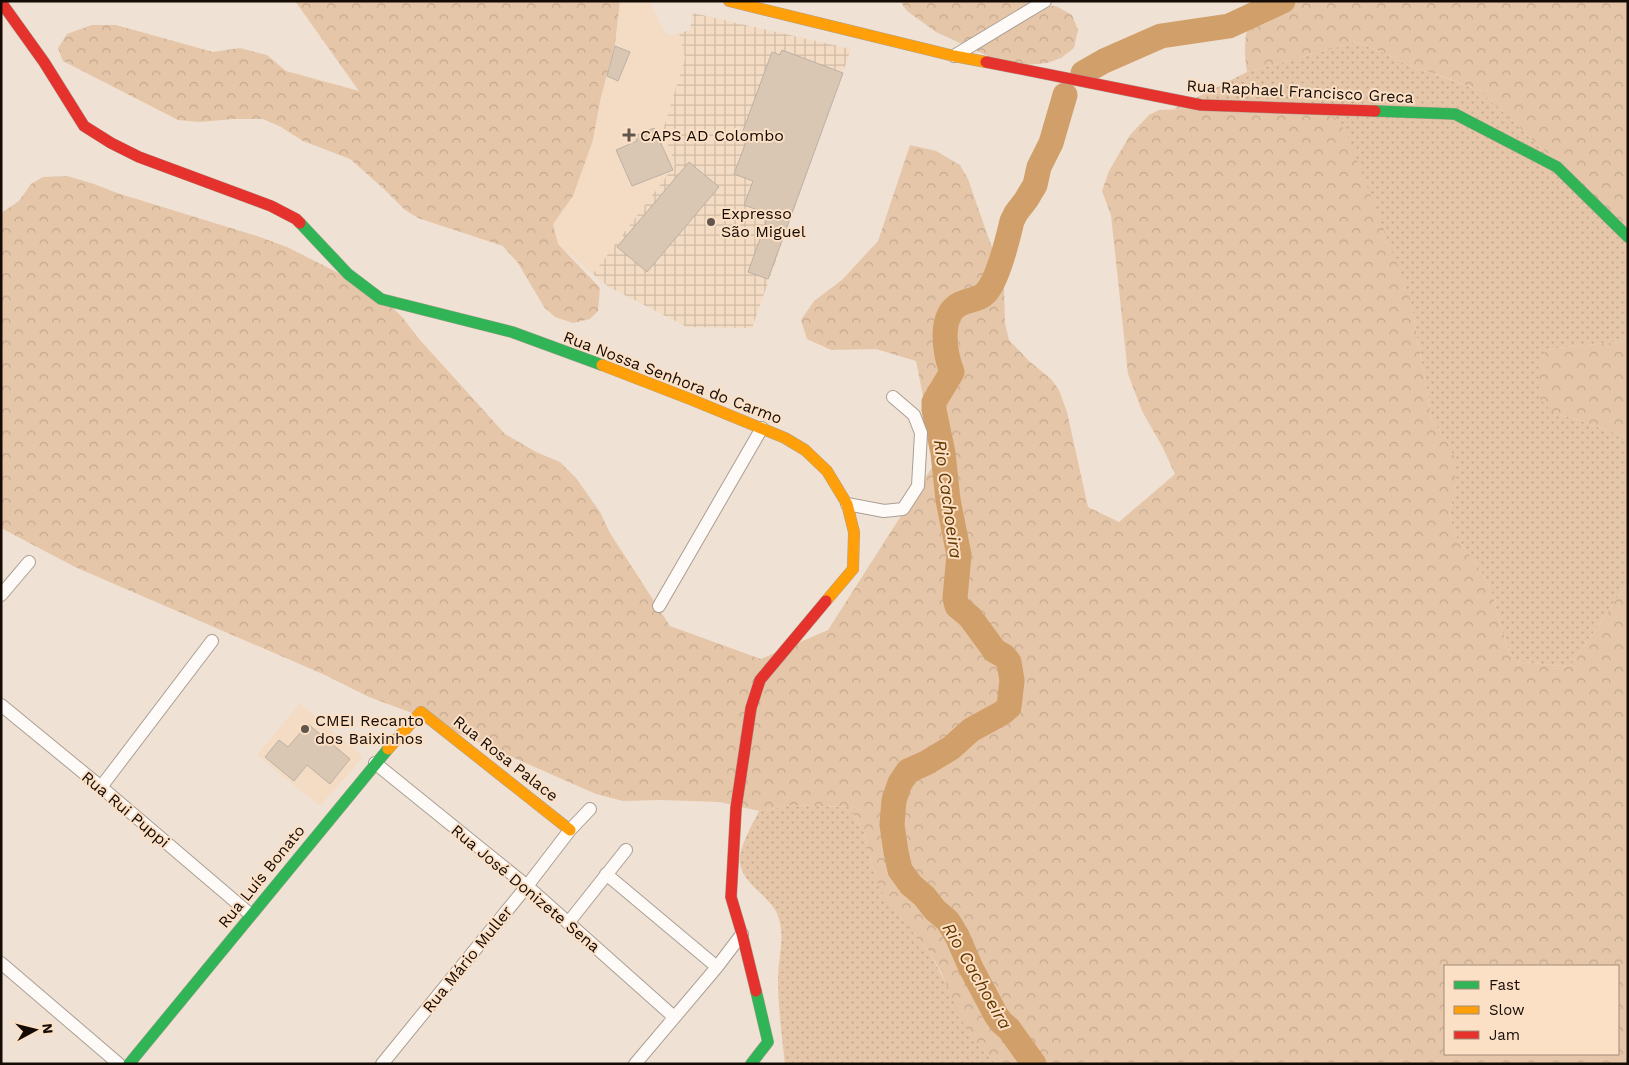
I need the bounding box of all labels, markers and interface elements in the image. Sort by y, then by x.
street label: Rua Raphael Francisco Greca [1186,76,1414,107]
place label: CAPS AD Colombo [640,126,784,145]
marker: CAPS AD Colombo [622,128,636,142]
place label: Expresso São Miguel [721,204,806,241]
marker: Expresso São Miguel [705,216,717,228]
street label: Rua Nossa Senhora do Carmo [561,327,785,428]
water label: Rio Cachoeira [930,438,967,560]
place label: CMEI Recanto dos Baixinhos [315,711,424,748]
street label: Rua Rosa Palace [449,712,562,805]
marker: CMEI Recanto dos Baixinhos [299,723,311,735]
street label: Rua Rui Puppi [78,767,173,852]
street label: Rua Luís Bonato [214,821,309,932]
street label: Rua José Donizete Sena [447,821,604,956]
street label: Rua Mário Muller [419,902,517,1017]
water label: Rio Cachoeira [938,919,1016,1033]
legend [1444,965,1619,1055]
text: Fast [1489,976,1521,994]
text: Slow [1489,1001,1525,1019]
north arrow [10,1005,60,1055]
text: N [39,1022,56,1035]
text: Jam [1489,1026,1520,1044]

